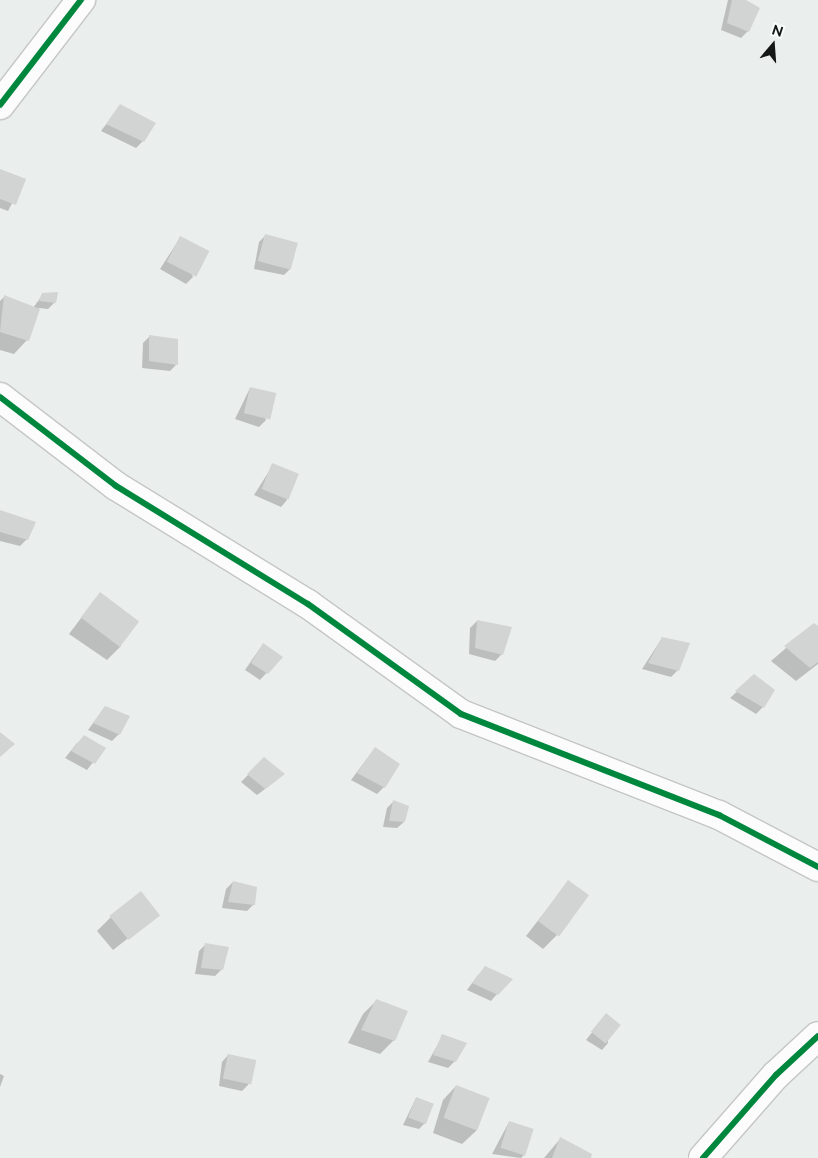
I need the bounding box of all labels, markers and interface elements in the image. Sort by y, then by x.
north arrow [748,20,798,70]
text: N [770,21,785,40]

